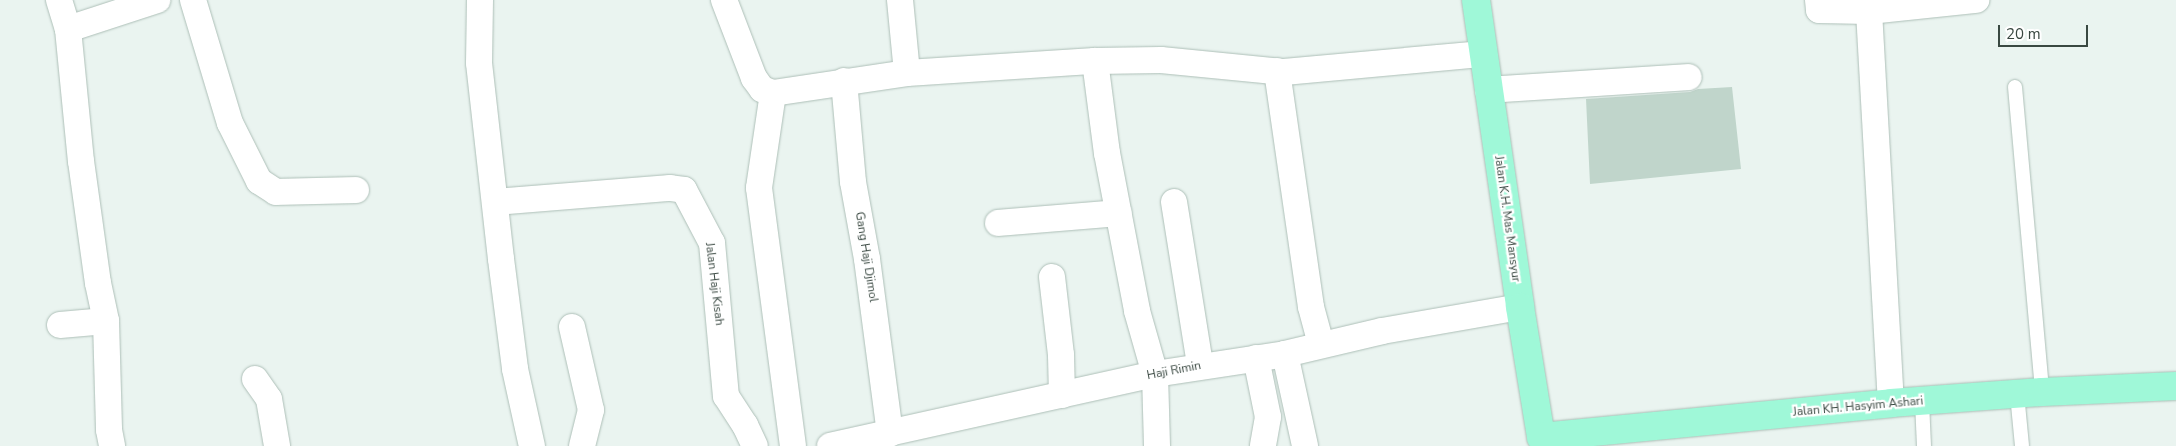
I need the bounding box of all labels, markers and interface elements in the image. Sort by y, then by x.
scale bar [2001,15,2091,47]
text: 20 m [2006,24,2041,44]
street label: Jalan K.H. Mas Mansyur [1491,155,1523,283]
street label: Gang Haji Djimol [852,211,880,303]
street label: Jalan Haji Kisah [702,242,726,326]
street label: Haji Rimin [1146,359,1202,383]
street label: Jalan KH. Hasyim Ashari [1792,394,1924,420]

